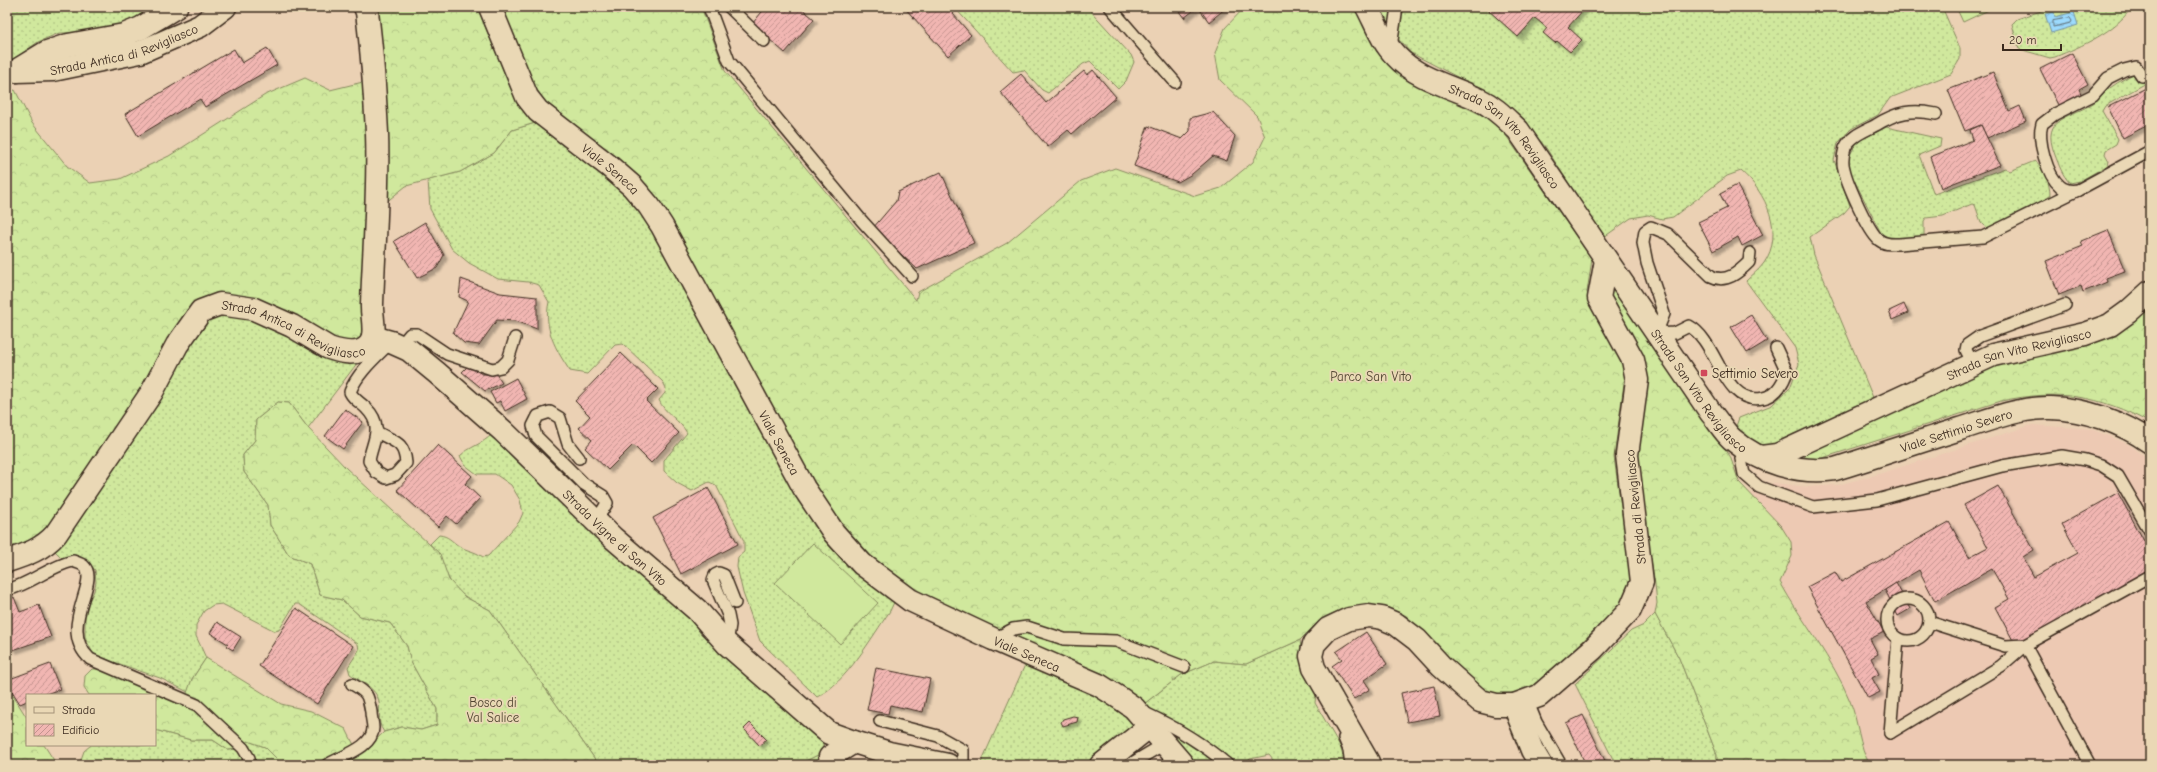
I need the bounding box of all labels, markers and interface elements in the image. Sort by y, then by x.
street label: Strada Antica di Revigliasco [49,21,200,78]
scale bar [2003,26,2061,52]
text: 20 m [2009,33,2037,47]
street label: Strada San Vito Revigliasco [1446,81,1563,192]
street label: Viale Seneca [579,141,643,197]
street label: Strada Antica di Revigliasco [221,297,368,361]
street label: Strada San Vito Revigliasco [1944,325,2093,384]
street label: Strada San Vito Revigliasco [1648,326,1750,456]
place label: Settimio Severo [1712,366,1798,381]
marker: Settimio Severo [1699,368,1709,378]
park label: Parco San Vito [1330,369,1412,384]
street label: Viale Settimio Severo [1898,406,2014,456]
street label: Viale Seneca [756,408,802,478]
street label: Strada di Revigliasco [1622,449,1649,565]
street label: Strada Vigne di San Vito [560,487,670,589]
street label: Viale Seneca [991,633,1062,675]
legend [26,694,156,746]
park label: Bosco di Val Salice [467,695,520,725]
text: Strada [62,703,95,717]
text: Edificio [62,723,99,737]

